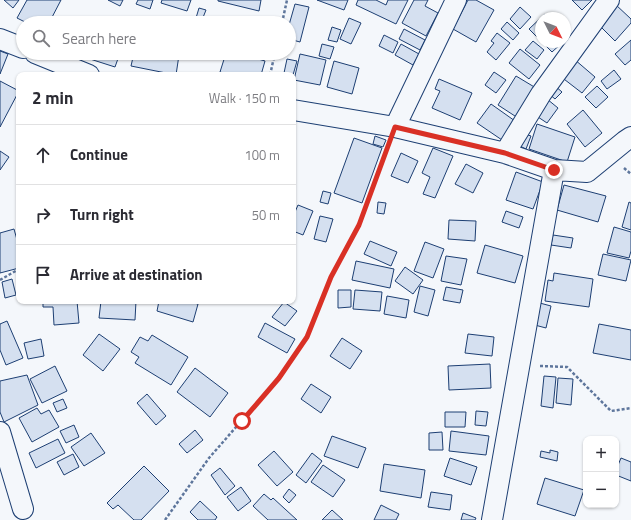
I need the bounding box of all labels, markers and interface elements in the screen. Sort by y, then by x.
north arrow [535,12,571,48]
search box [16,16,296,60]
icon: search [30,27,52,49]
text: Search here [62,27,136,50]
text: 2 min [32,85,73,111]
text: Walk · 150 m [209,88,280,108]
text: Continue [70,143,128,166]
icon: ahead [32,144,54,166]
text: 100 m [244,145,280,165]
route end [545,161,563,179]
text: Turn right [70,203,134,226]
icon: right [32,204,54,226]
text: 50 m [252,205,280,225]
text: Arrive at destination [70,263,203,286]
icon: arrive [32,264,54,286]
route start [233,412,251,430]
map controls [583,436,619,508]
button: + [583,436,619,472]
button: − [583,472,619,508]

